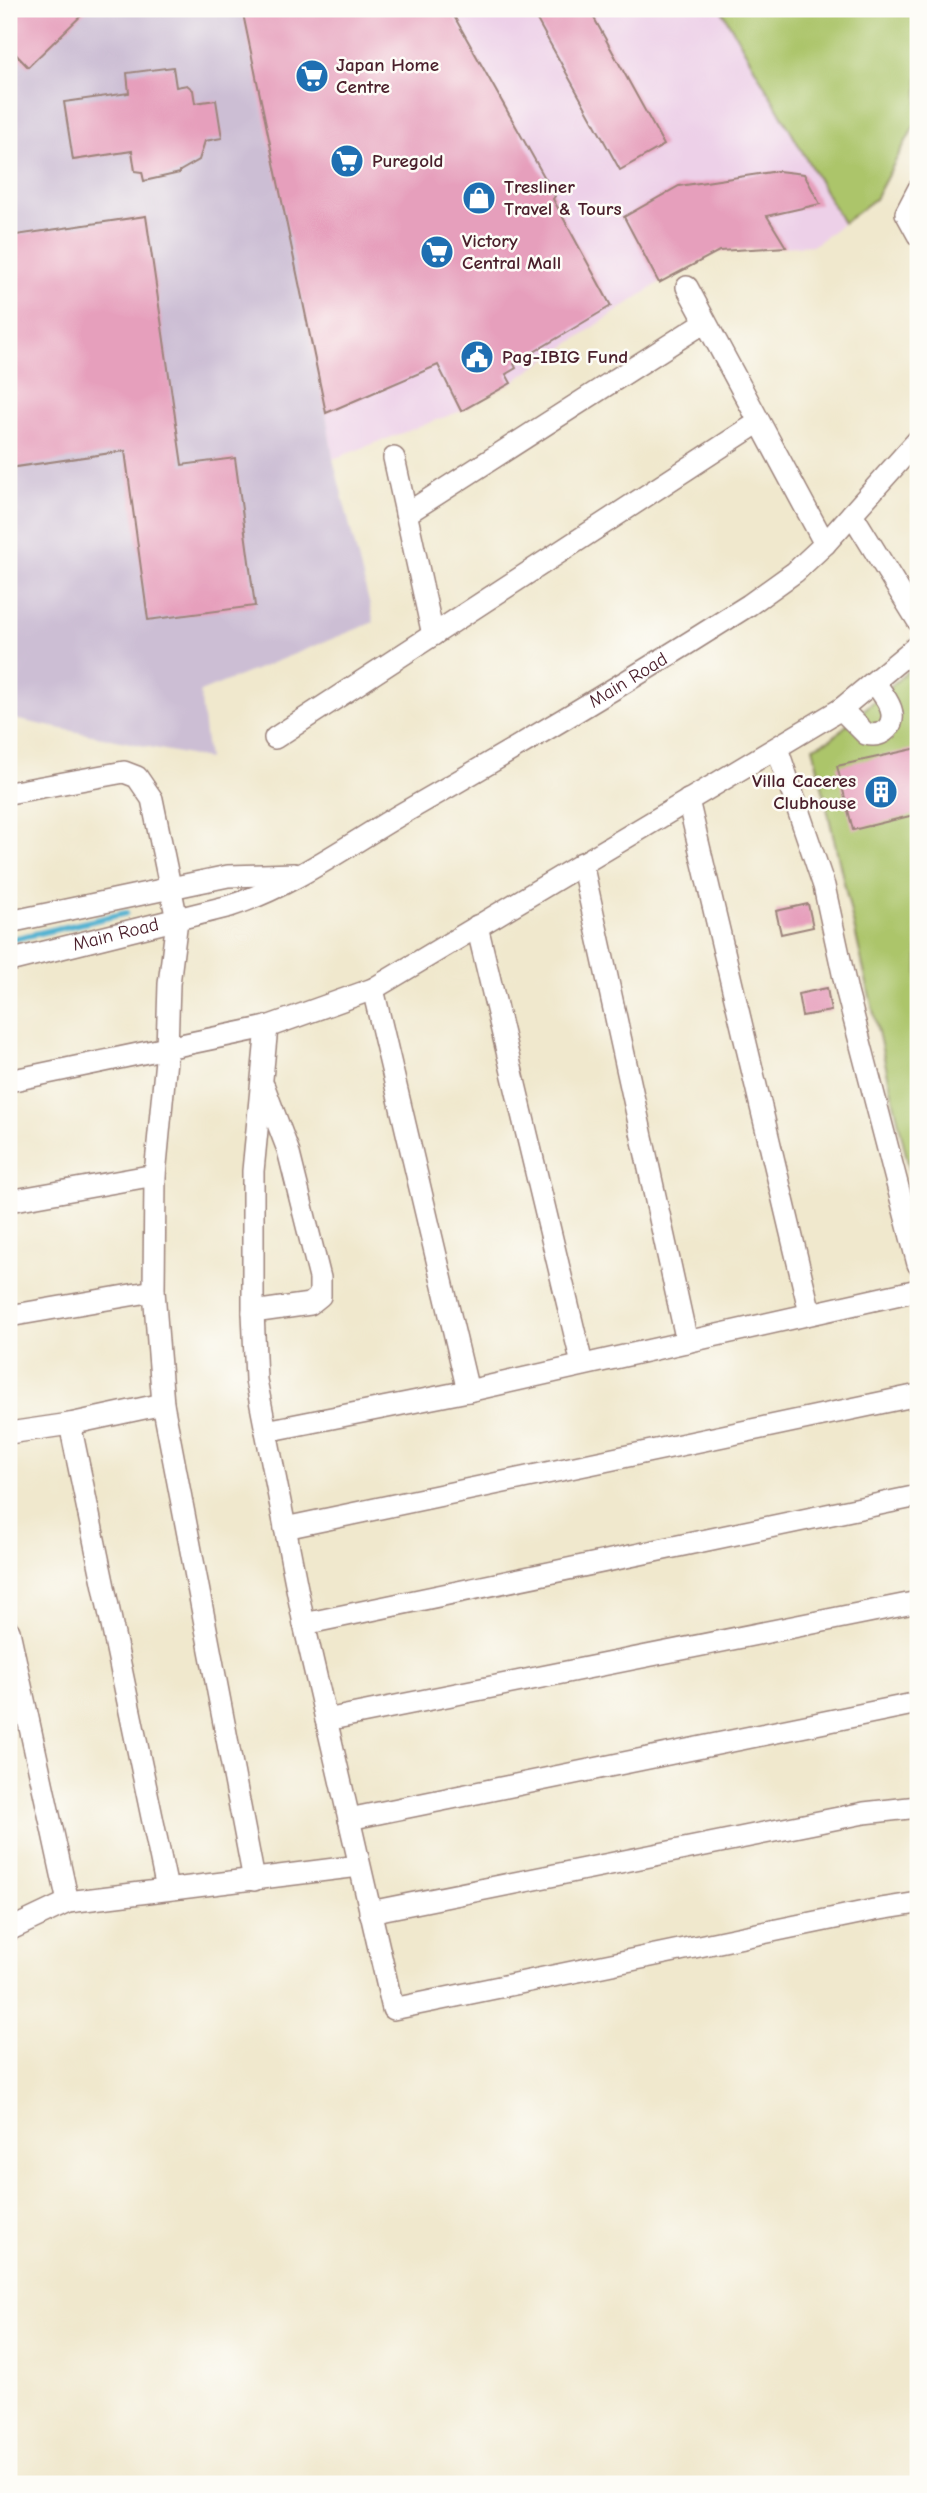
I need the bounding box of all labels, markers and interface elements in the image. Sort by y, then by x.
place label: Japan Home Centre [336,54,439,98]
supermarket icon: Japan Home Centre [293,57,331,95]
supermarket icon: Puregold [328,142,366,180]
place label: Puregold [372,150,443,172]
place label: Tresliner Travel & Tours [504,176,622,220]
shop icon: Tresliner Travel & Tours [460,179,498,217]
place label: Victory Central Mall [462,230,561,274]
supermarket icon: Victory Central Mall [418,233,456,271]
public building icon: Pag-IBIG Fund [458,338,496,376]
place label: Pag-IBIG Fund [502,346,628,368]
street label: Main Road [585,648,671,712]
place label: Villa Caceres Clubhouse [752,770,856,814]
building icon: Villa Caceres Clubhouse [862,773,900,811]
street label: Main Road [70,913,161,956]

